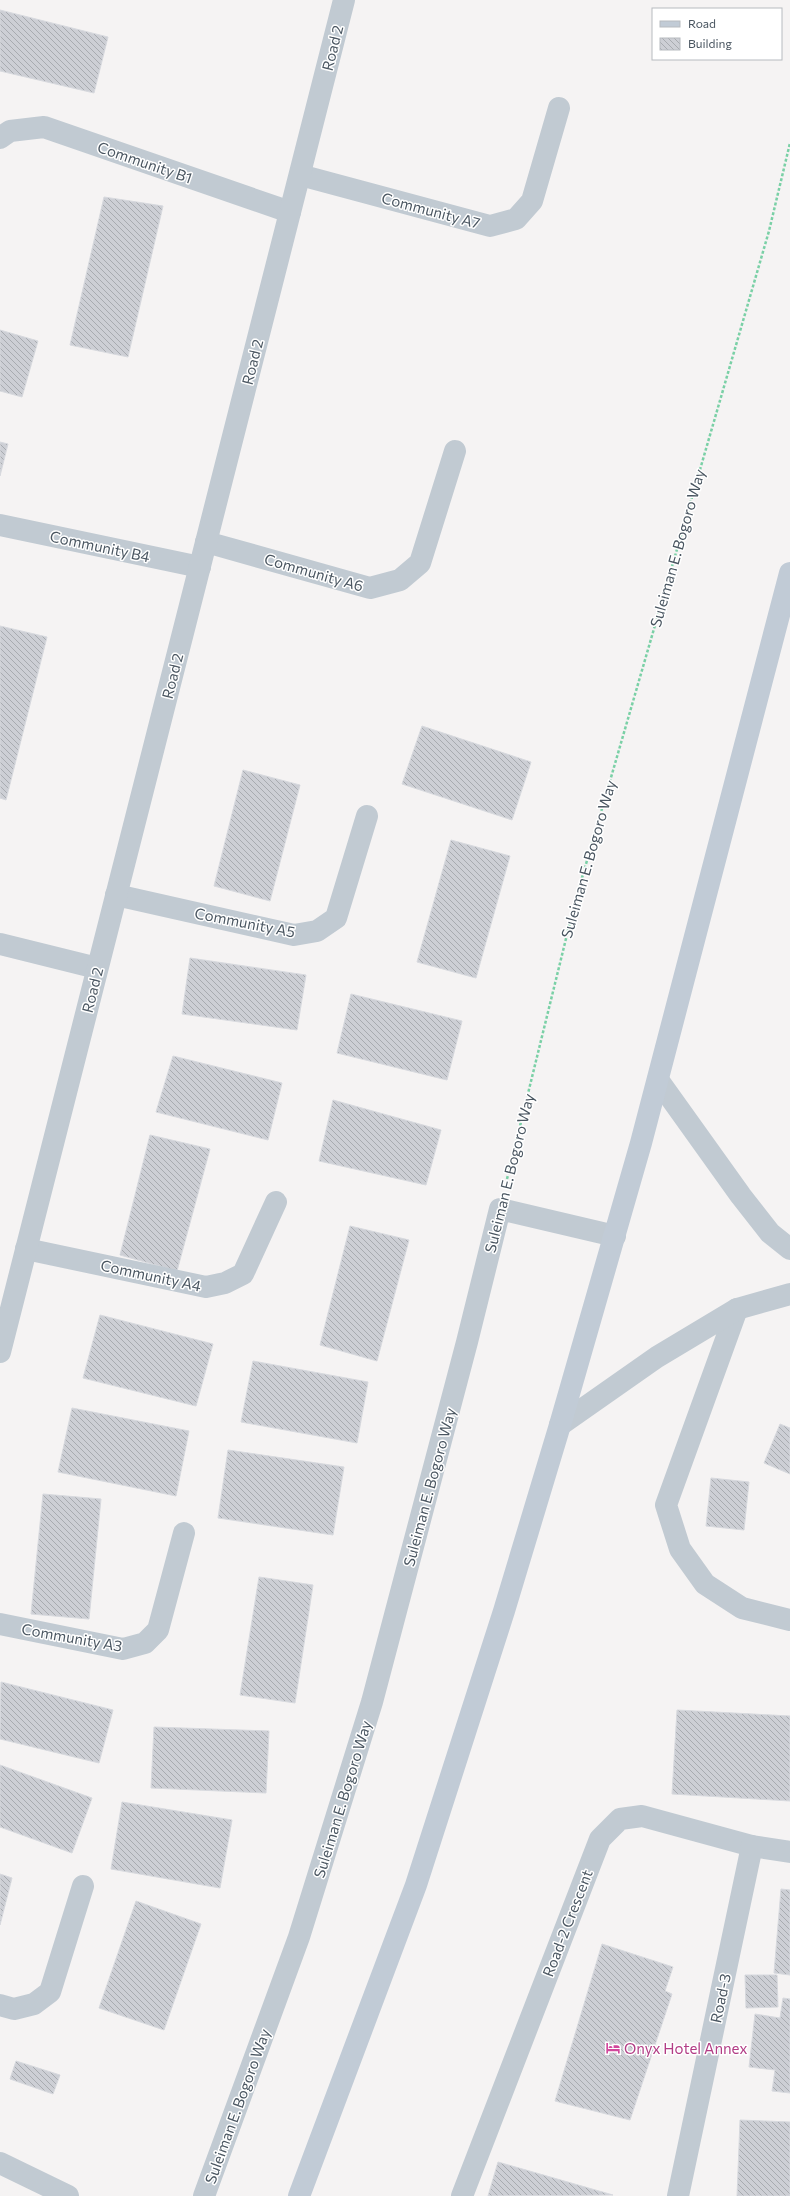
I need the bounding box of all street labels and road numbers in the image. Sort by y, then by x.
street label: Road 2 [318,23,346,73]
street label: Community B1 [95,137,195,187]
street label: Community A7 [380,188,482,232]
street label: Road 2 [238,337,266,387]
street label: Suleiman E. Bogoro Way [646,467,708,629]
street label: Community B4 [48,527,152,565]
street label: Community A6 [262,549,366,595]
street label: Road 2 [158,651,186,701]
street label: Suleiman E. Bogoro Way [557,778,619,940]
street label: Community A5 [193,903,297,941]
street label: Road 2 [78,965,106,1015]
street label: Suleiman E. Bogoro Way [480,1091,538,1255]
street label: Community A4 [99,1256,203,1294]
street label: Suleiman E. Bogoro Way [399,1405,459,1568]
street label: Community A3 [20,1619,124,1655]
street label: Suleiman E. Bogoro Way [309,1718,375,1880]
street label: Road-2 Crescent [538,1867,596,1979]
street label: Road-3 [706,1972,734,2024]
street label: Suleiman E. Bogoro Way [201,2026,274,2186]

